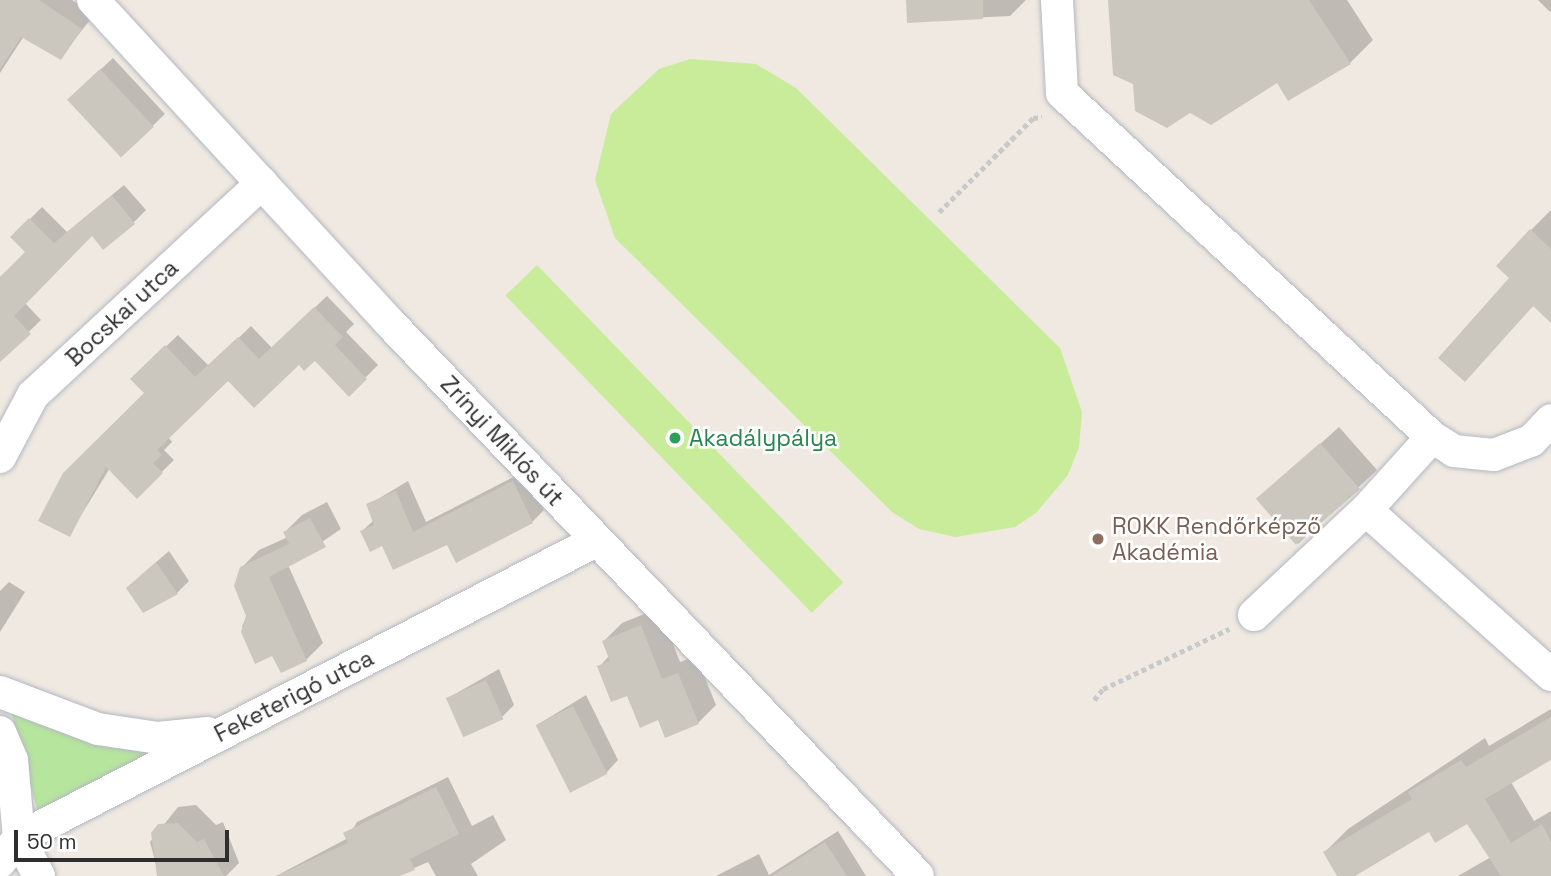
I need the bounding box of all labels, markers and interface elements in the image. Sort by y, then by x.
street label: Bocskai utca [60,254,184,372]
street label: Zrínyi Miklós út [435,370,569,512]
place label: Akadálypálya [689,424,837,452]
marker: Akadálypálya [667,430,683,446]
place label: ROKK Rendőrképző Akadémia [1112,512,1321,566]
marker: ROKK Rendőrképző Akadémia [1090,531,1106,547]
street label: Feketerigó utca [210,644,378,748]
scale bar [18,816,233,860]
text: 50 m [27,828,77,855]

